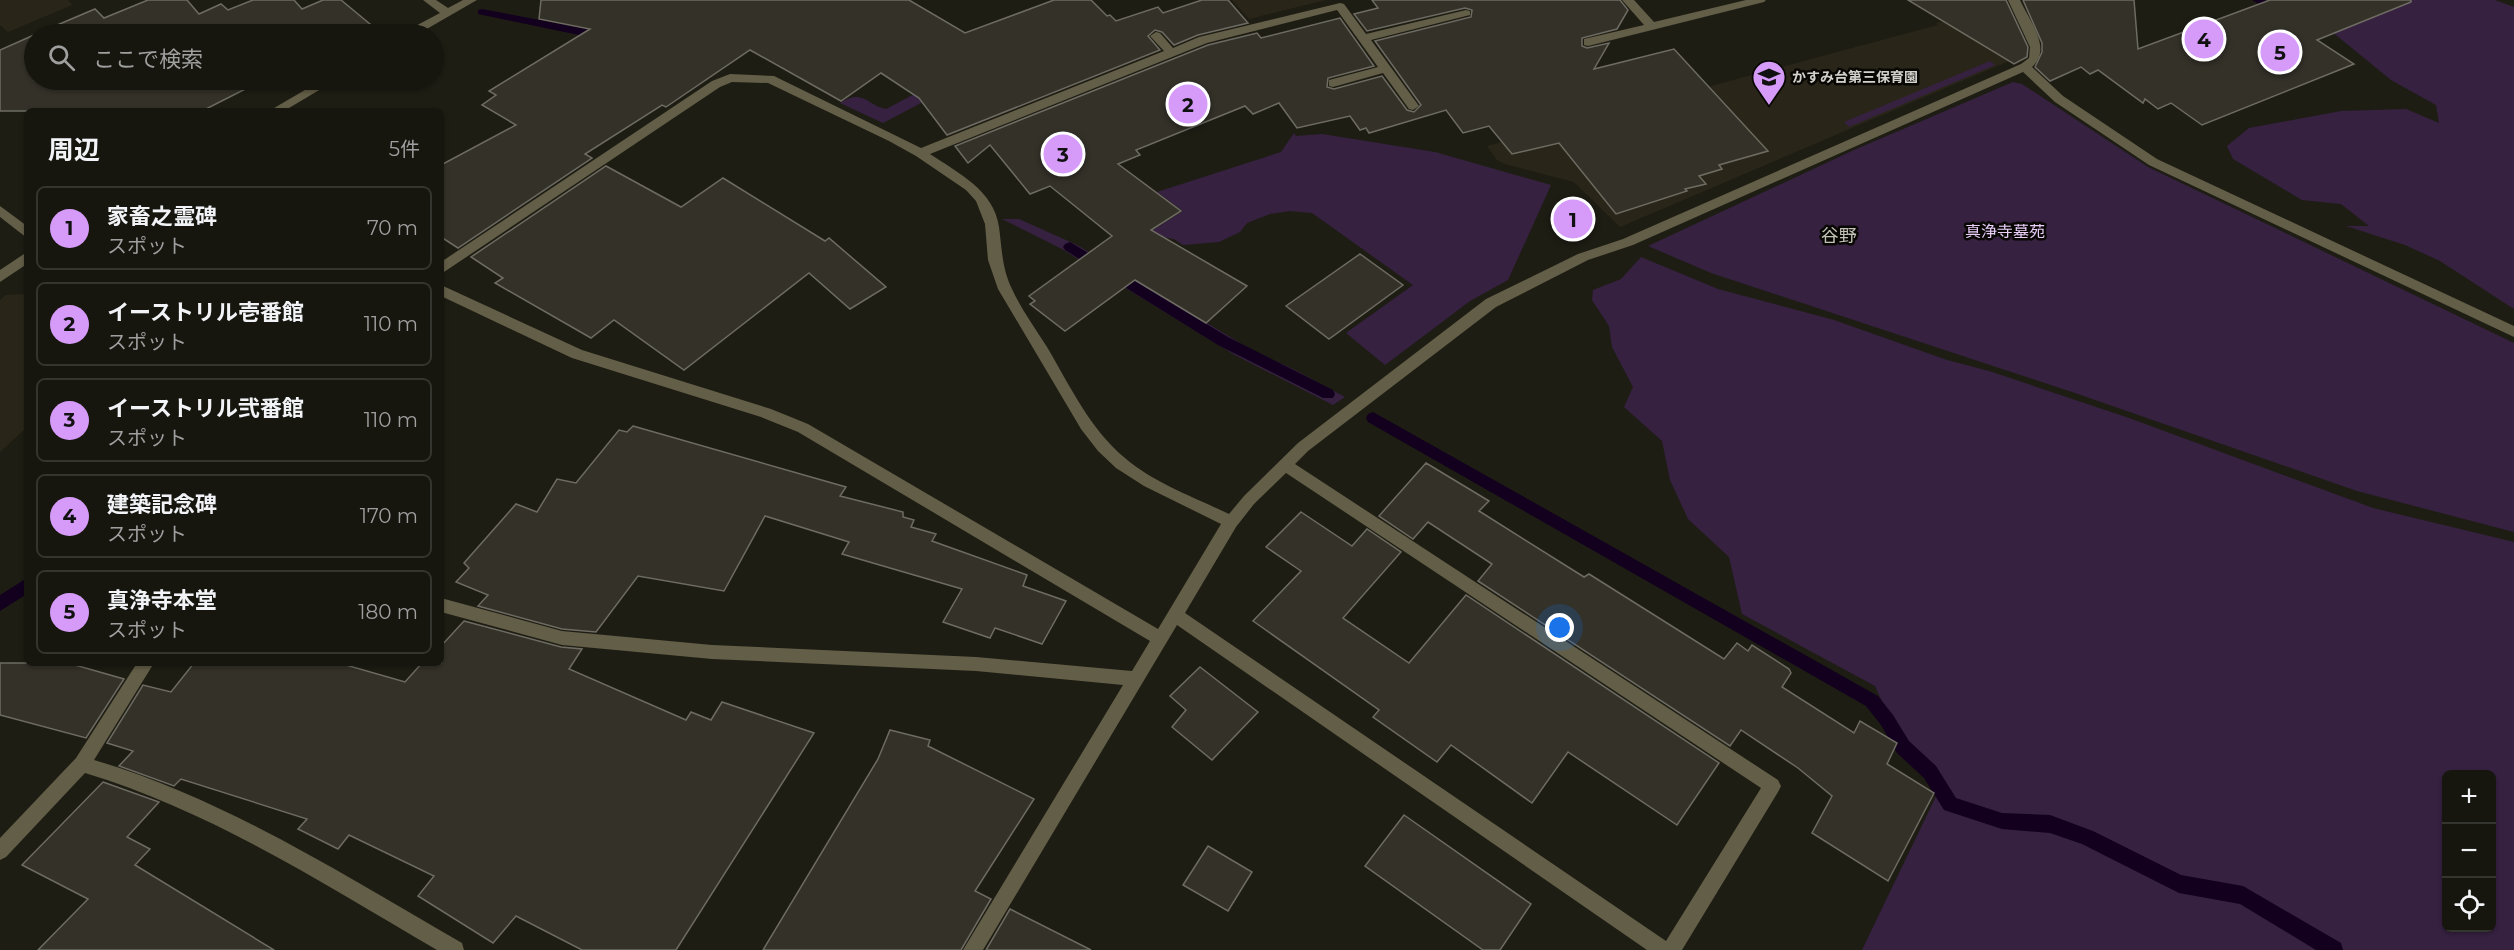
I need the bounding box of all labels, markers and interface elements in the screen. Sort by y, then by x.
pin: 4 [2184,16,2224,62]
search box [24,24,444,90]
pin: 5 [2260,29,2300,74]
icon: search [45,41,78,74]
text: ここで検索 [93,46,203,73]
school or university icon: かすみ台第三保育園 [1751,59,1787,106]
place label: かすみ台第三保育園 [1792,68,1918,86]
pin: 2 [1168,82,1208,126]
pin: 3 [1044,132,1082,176]
text: 周辺 [48,134,100,166]
text: 5件 [389,137,420,161]
pin: 1 [1554,196,1592,242]
text: 家畜之霊碑 [107,203,217,230]
text: 1 [66,216,73,240]
text: 70 m [367,216,418,240]
park label: 真浄寺墓苑 [1965,222,2045,241]
district label: 谷野 [1821,225,1857,247]
text: スポット [107,234,187,258]
text: イーストリル壱番館 [107,299,304,326]
text: 2 [64,312,75,336]
text: 110 m [364,312,418,336]
text: スポット [107,330,187,354]
text: イーストリル弐番館 [107,395,304,422]
text: 3 [64,408,75,432]
text: 110 m [364,408,418,432]
text: スポット [107,426,187,450]
text: 建築記念碑 [107,491,217,518]
text: 4 [63,504,76,528]
text: 170 m [360,504,418,528]
text: スポット [107,522,187,546]
text: 真浄寺本堂 [107,587,217,614]
text: 5 [64,600,75,624]
text: 180 m [358,600,418,624]
your location [1545,613,1574,642]
text: スポット [107,618,187,642]
map controls [2442,770,2496,932]
button: + [2442,770,2496,824]
button: − [2442,824,2496,878]
button: locate [2442,878,2496,932]

